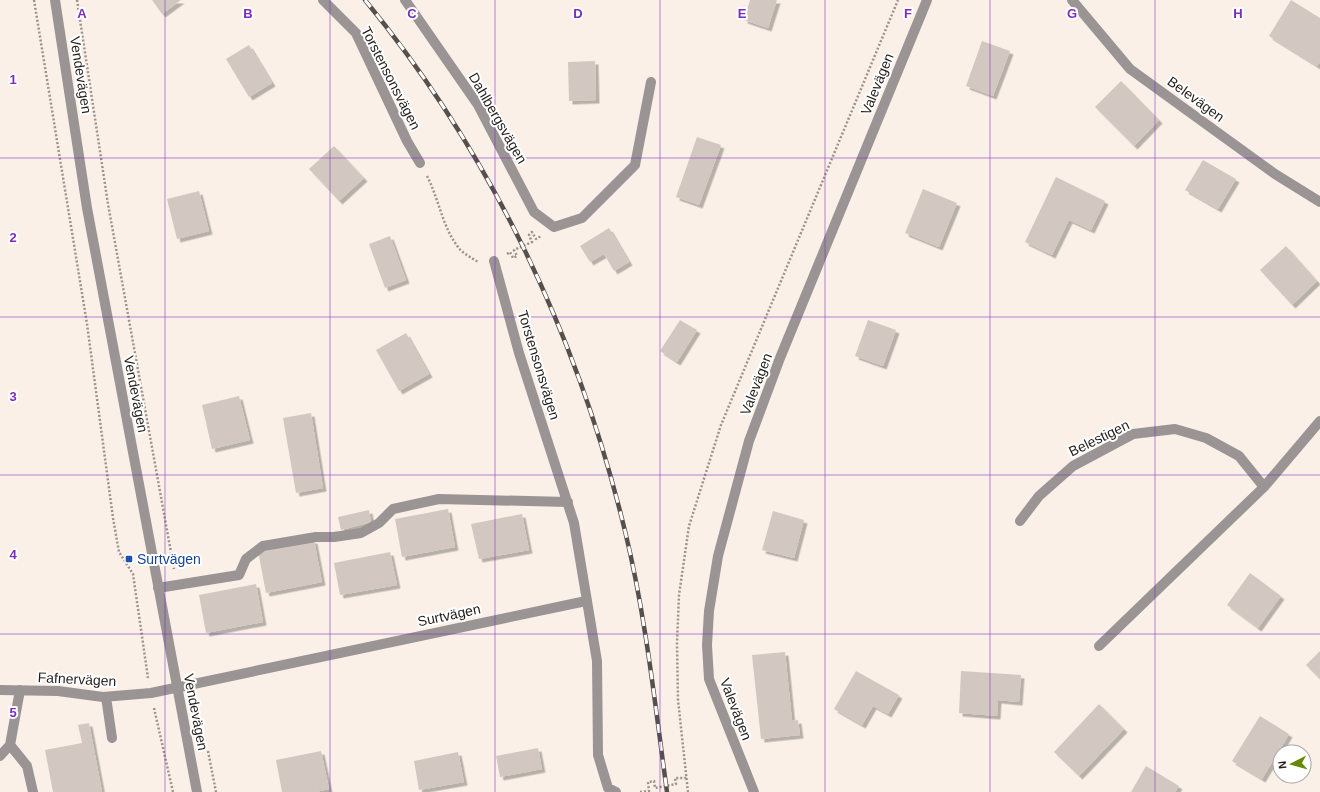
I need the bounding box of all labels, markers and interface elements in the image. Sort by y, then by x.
text: A [77,6,87,21]
text: B [243,6,253,21]
text: C [407,6,417,21]
text: D [573,6,583,21]
text: E [738,6,747,21]
text: F [904,6,912,21]
text: G [1067,6,1077,21]
text: H [1233,6,1243,21]
street label: Torstensonsvägen [358,24,424,132]
street label: Vendevägen [67,35,95,115]
street label: Valevägen [857,51,897,117]
street label: Dahlbergsvägen [466,70,530,166]
text: 1 [9,72,17,87]
street label: Belevägen [1165,73,1227,125]
text: 2 [9,230,17,245]
street label: Torstensonsvägen [515,308,563,422]
street label: Valevägen [737,351,775,417]
street label: Vendevägen [121,354,151,434]
text: 3 [9,389,17,404]
street label: Belestigen [1066,416,1132,460]
text: 4 [9,547,17,562]
place label: Surtvägen [137,551,201,567]
marker: Surtvägen [124,554,134,564]
street label: Surtvägen [416,601,482,629]
street label: Fafnervägen [37,669,117,689]
street label: Vendevägen [181,672,211,752]
street label: Valevägen [717,676,755,742]
text: 5 [9,705,17,720]
north arrow [1272,744,1312,784]
text: N [1276,760,1288,770]

